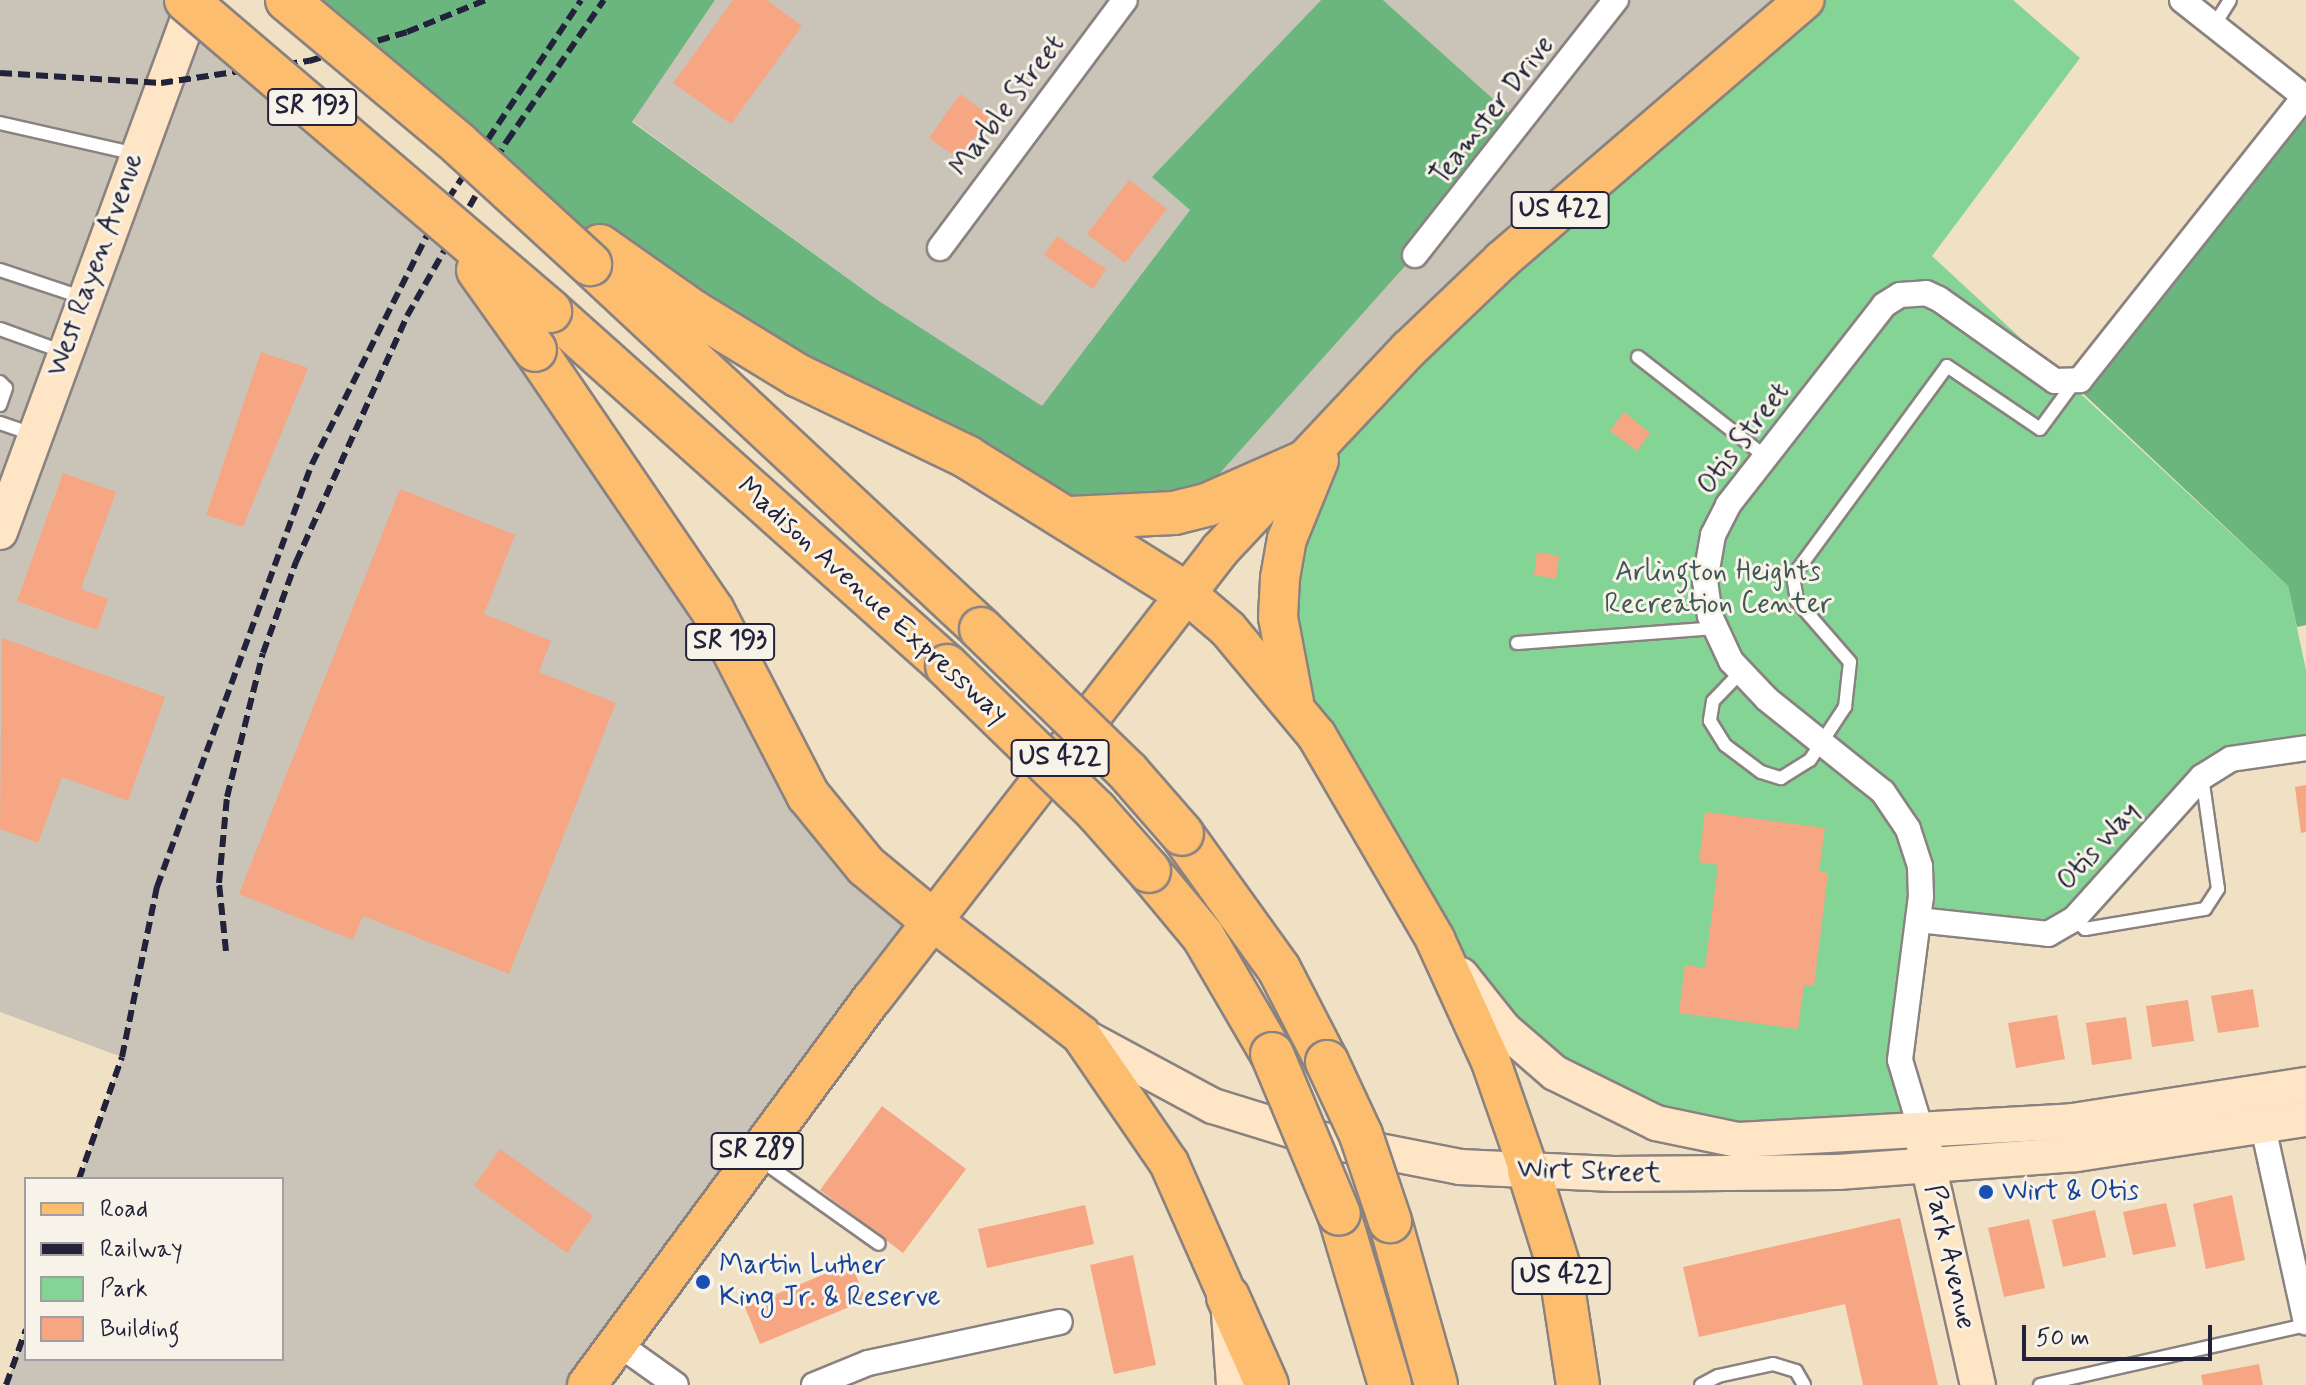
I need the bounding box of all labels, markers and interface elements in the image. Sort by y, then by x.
street label: Marble Street [942,27,1074,185]
street label: Teamster Drive [1425,30,1561,192]
road number: SR 193 [266,85,358,129]
street label: West Rayen Avenue [39,147,153,383]
road number: US 422 [1510,188,1610,232]
street label: Otis Street [1689,374,1799,504]
street label: Madison Avenue Expressway [732,473,1012,729]
park label: Arlington Heights Recreation Center [1607,556,1829,622]
road number: SR 193 [684,620,776,664]
road number: US 422 [1010,736,1110,780]
street label: Otis Way [2049,795,2149,899]
road number: SR 289 [709,1129,805,1173]
street label: Wirt Street [1516,1153,1662,1191]
place label: Wirt & Otis [2002,1175,2139,1209]
legend [24,1177,284,1361]
street label: Park Avenue [1916,1180,1982,1334]
marker: Wirt & Otis [1977,1183,1995,1201]
text: Road [100,1194,148,1225]
text: Railway [100,1234,183,1265]
place label: Martin Luther King Jr. & Reserve [719,1249,941,1315]
road number: US 422 [1511,1254,1611,1298]
marker: Martin Luther King Jr. & Reserve [694,1273,712,1291]
text: Park [100,1274,148,1305]
scale bar [2026,1309,2216,1359]
text: Building [100,1314,180,1345]
text: 50 m [2036,1323,2090,1354]

